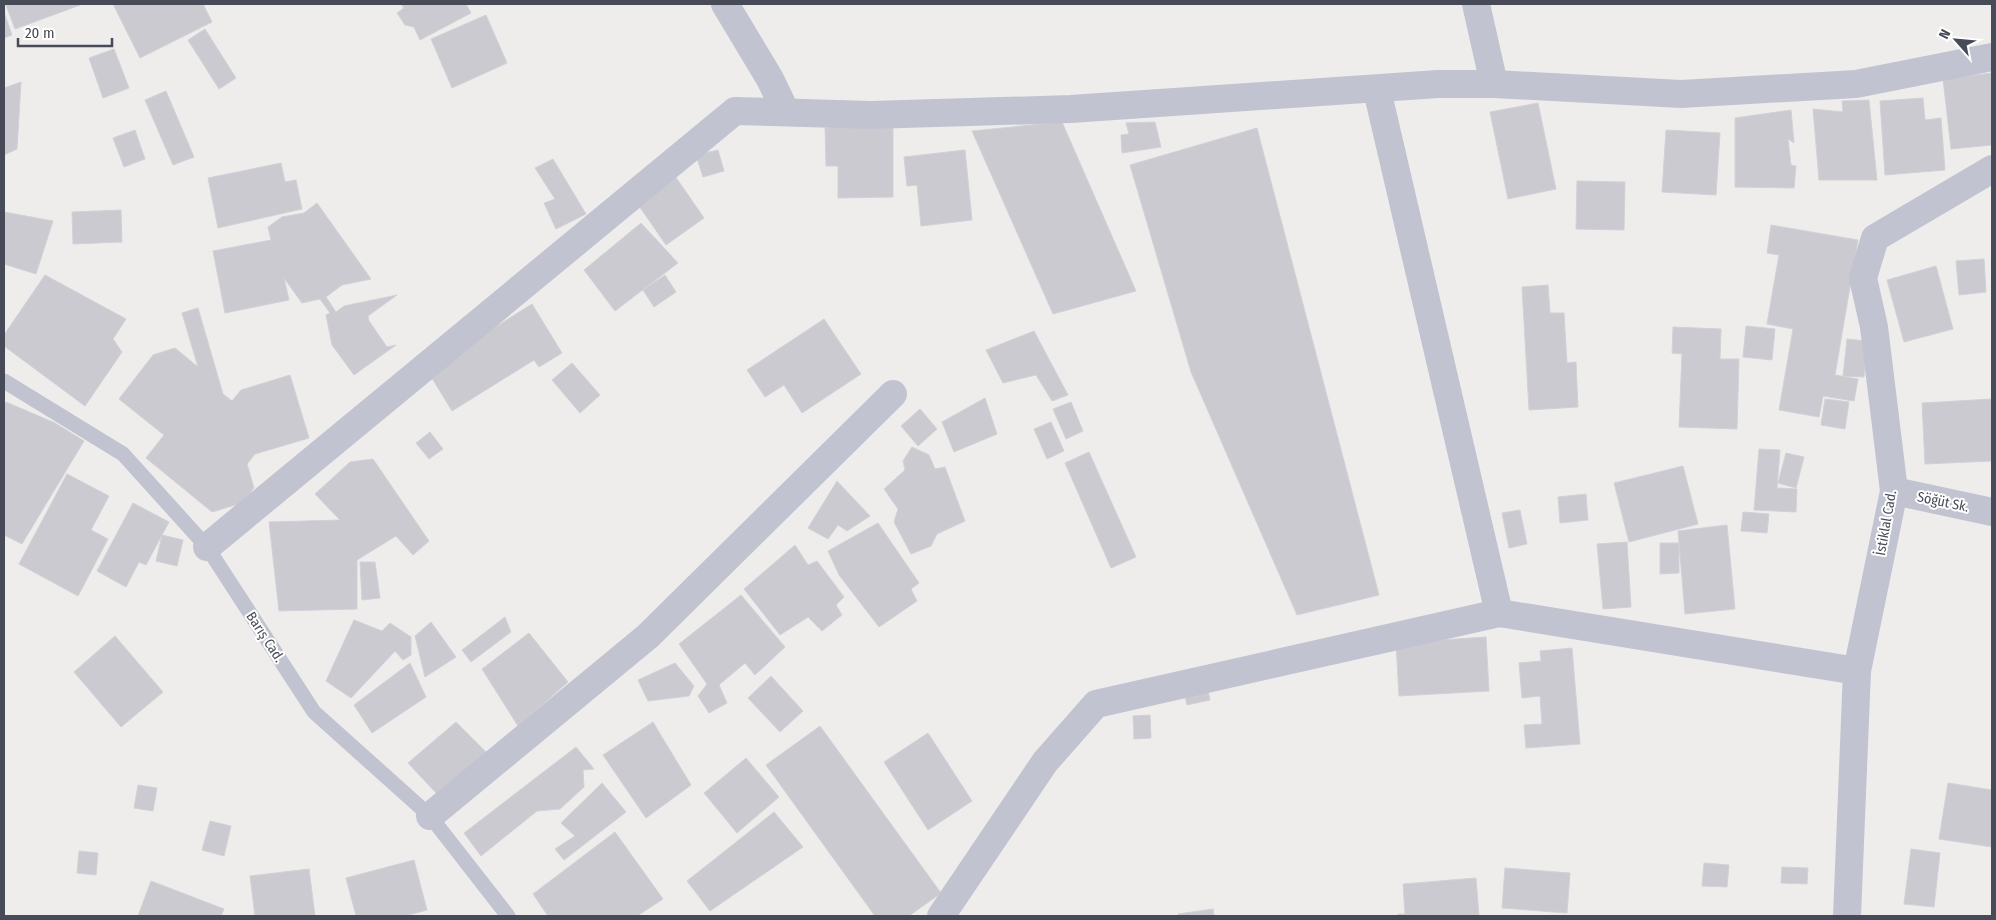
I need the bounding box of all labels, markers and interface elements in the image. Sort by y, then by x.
scale bar [18,15,111,47]
north arrow [1931,15,1981,65]
text: 20 m [25,24,55,42]
text: N [1935,27,1954,42]
street label: Söğüt Sk. [1916,488,1970,516]
street label: İstiklal Cad. [1872,489,1900,557]
street label: Barış Cad. [242,609,288,665]

